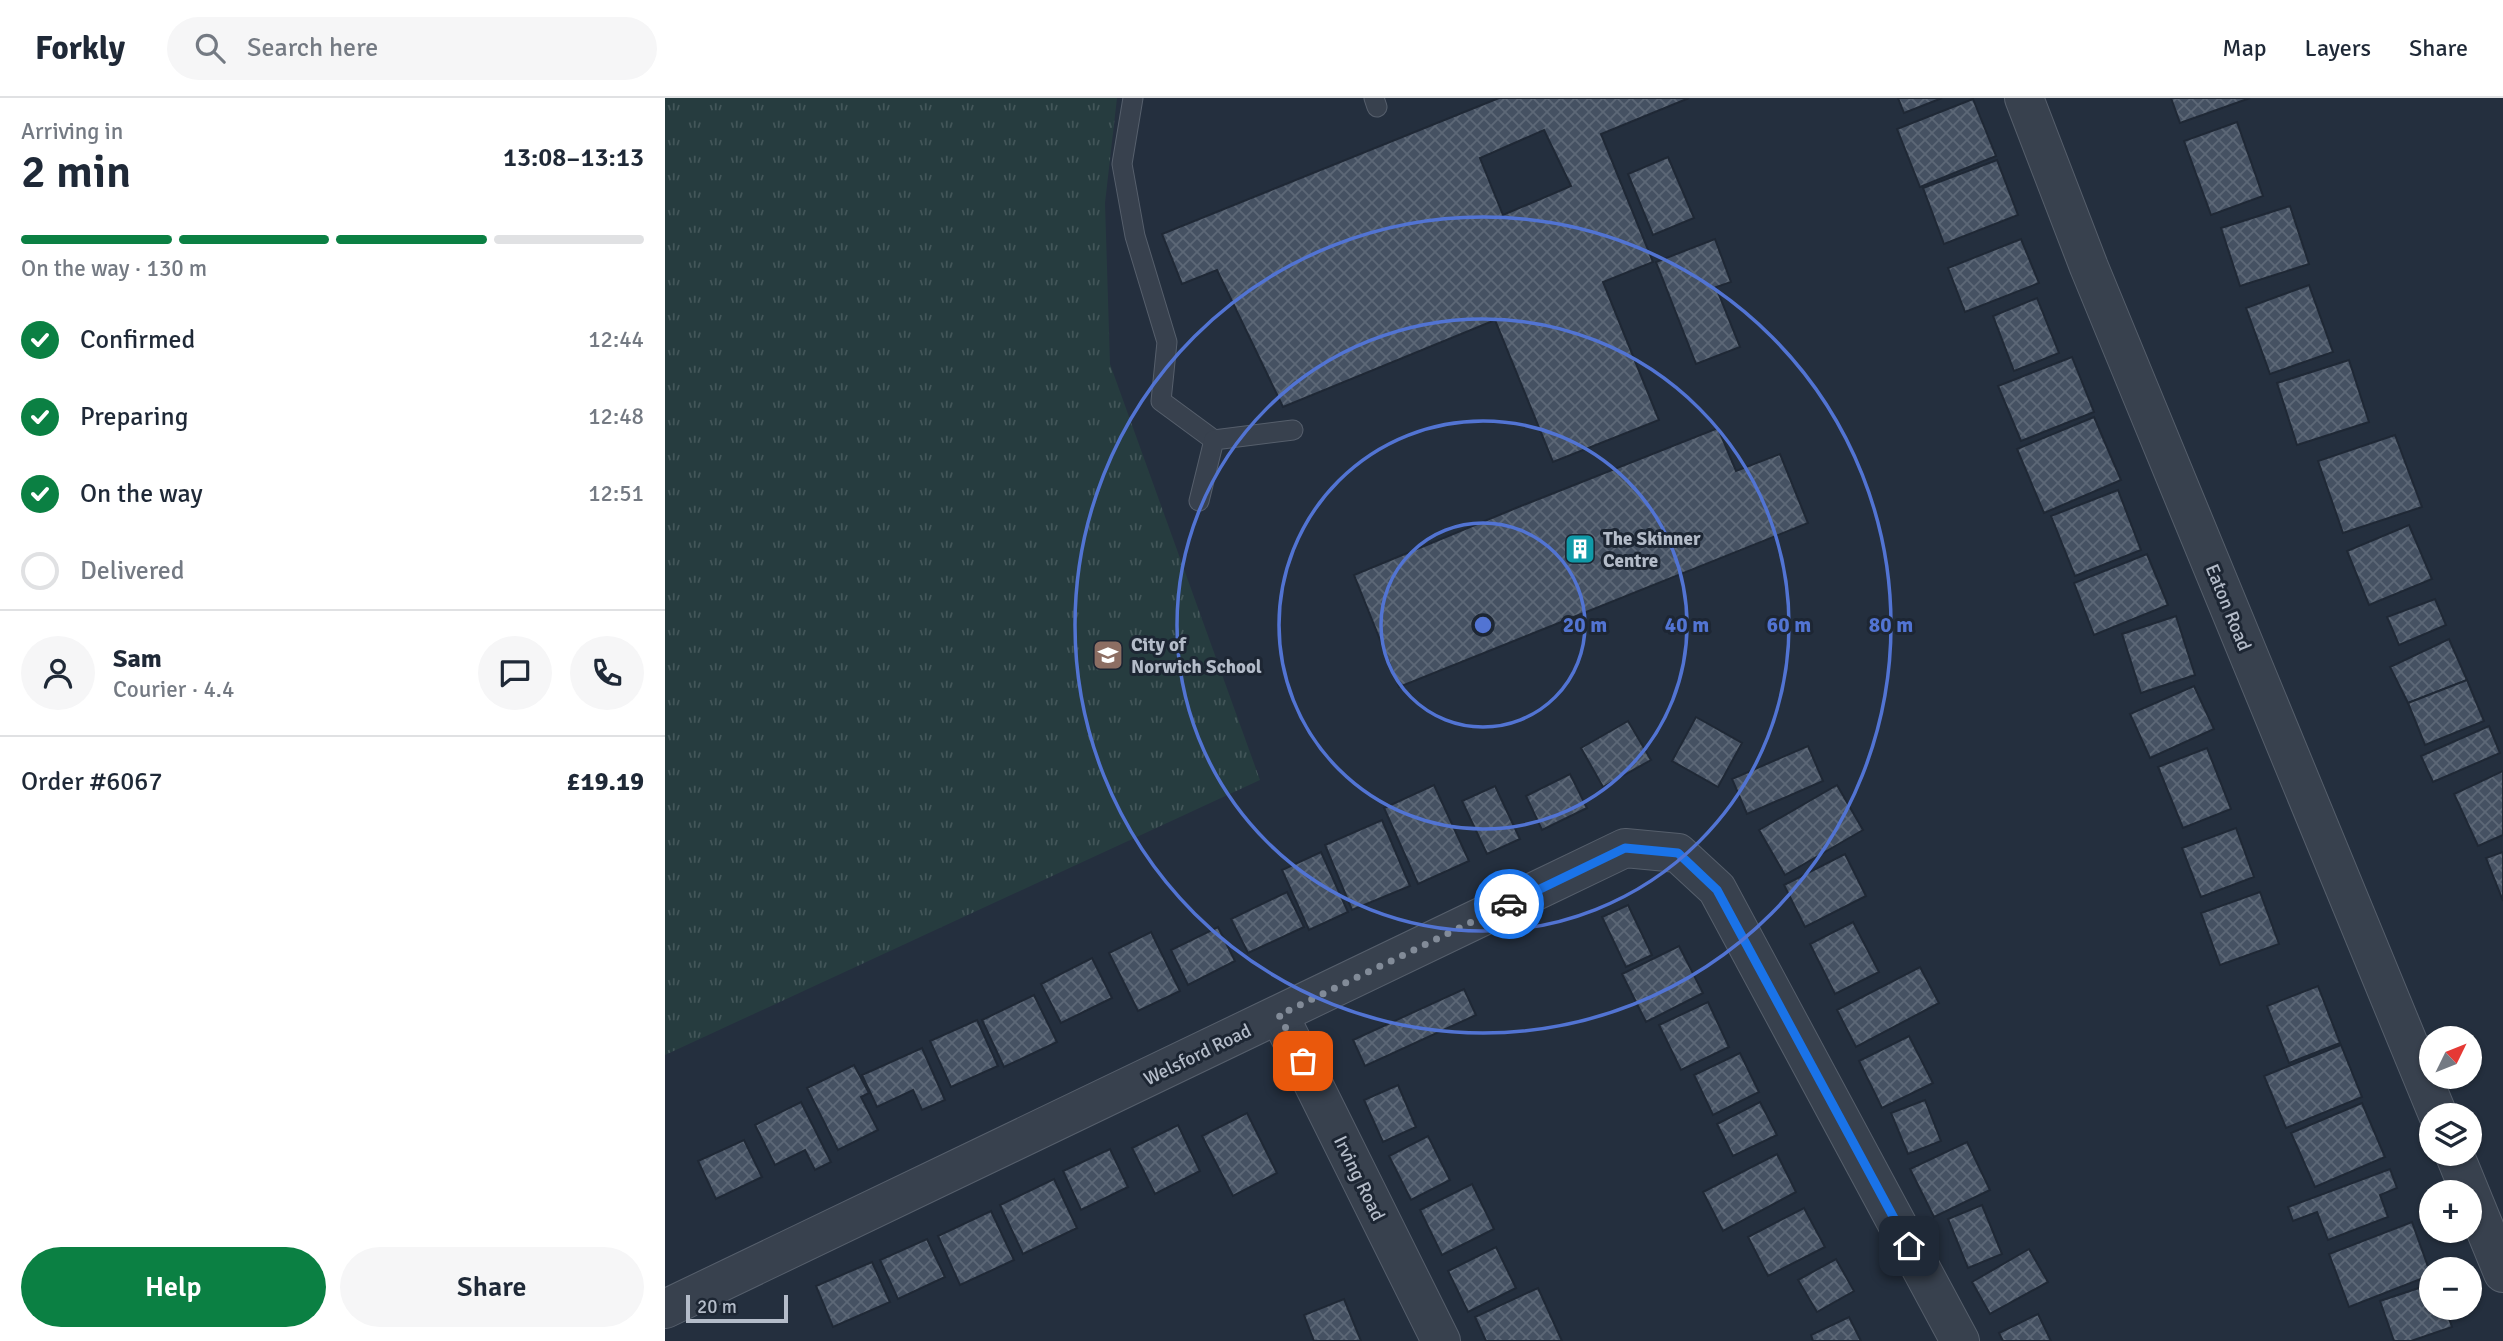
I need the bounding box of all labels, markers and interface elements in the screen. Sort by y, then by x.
search box [167,17,657,80]
text: Forkly [35,28,125,69]
icon: search [191,29,229,67]
text: Search here [247,32,378,64]
text: Map [2222,33,2267,63]
text: Layers [2305,33,2371,63]
text: Share [2409,33,2468,63]
text: Arriving in [21,117,123,146]
text: 13:08–13:13 [503,142,644,174]
text: 2 min [21,144,131,200]
text: On the way · 130 m [21,254,207,283]
icon: check [21,321,59,359]
text: Confirmed [80,324,195,356]
text: 12:44 [588,325,644,354]
icon: check [21,398,59,436]
text: Preparing [80,401,188,433]
text: 12:48 [588,402,644,431]
icon: check [21,475,59,513]
text: On the way [80,478,203,510]
text: 12:51 [588,479,644,508]
place label: The Skinner Centre [1603,527,1701,573]
building icon: The Skinner Centre [1563,532,1597,566]
text: Delivered [80,555,185,587]
street label: Eaton Road [2200,560,2256,654]
text: 20 m [1563,612,1607,638]
text: 40 m [1665,612,1709,638]
text: 60 m [1767,612,1811,638]
text: 80 m [1869,612,1913,638]
centre of rings [1471,613,1495,637]
place label: City of Norwich School [1131,633,1262,679]
button: person [21,636,95,710]
button: chat [478,636,552,710]
button: phone [570,636,644,710]
school or university icon: City of Norwich School [1091,638,1125,672]
text: Sam [113,643,162,675]
text: Courier · 4.4 [113,675,234,704]
text: Order #6067 [21,766,162,798]
text: £19.19 [566,766,644,798]
courier [1474,869,1544,939]
icon: car [1490,885,1528,923]
street label: Welsford Road [1140,1019,1255,1091]
north arrow [2419,1026,2481,1088]
map controls [2419,1026,2482,1320]
pin [1273,1031,1333,1091]
icon: bag [1284,1042,1322,1080]
button: layers [2419,1103,2482,1166]
street label: Irving Road [1328,1132,1390,1225]
button: + [2419,1180,2482,1243]
pin [1879,1216,1939,1276]
icon: home [1890,1227,1928,1265]
button: Help [21,1247,326,1327]
button: Share [340,1247,644,1327]
button: − [2419,1257,2482,1320]
scale bar [686,1292,787,1324]
text: 20 m [697,1295,737,1319]

